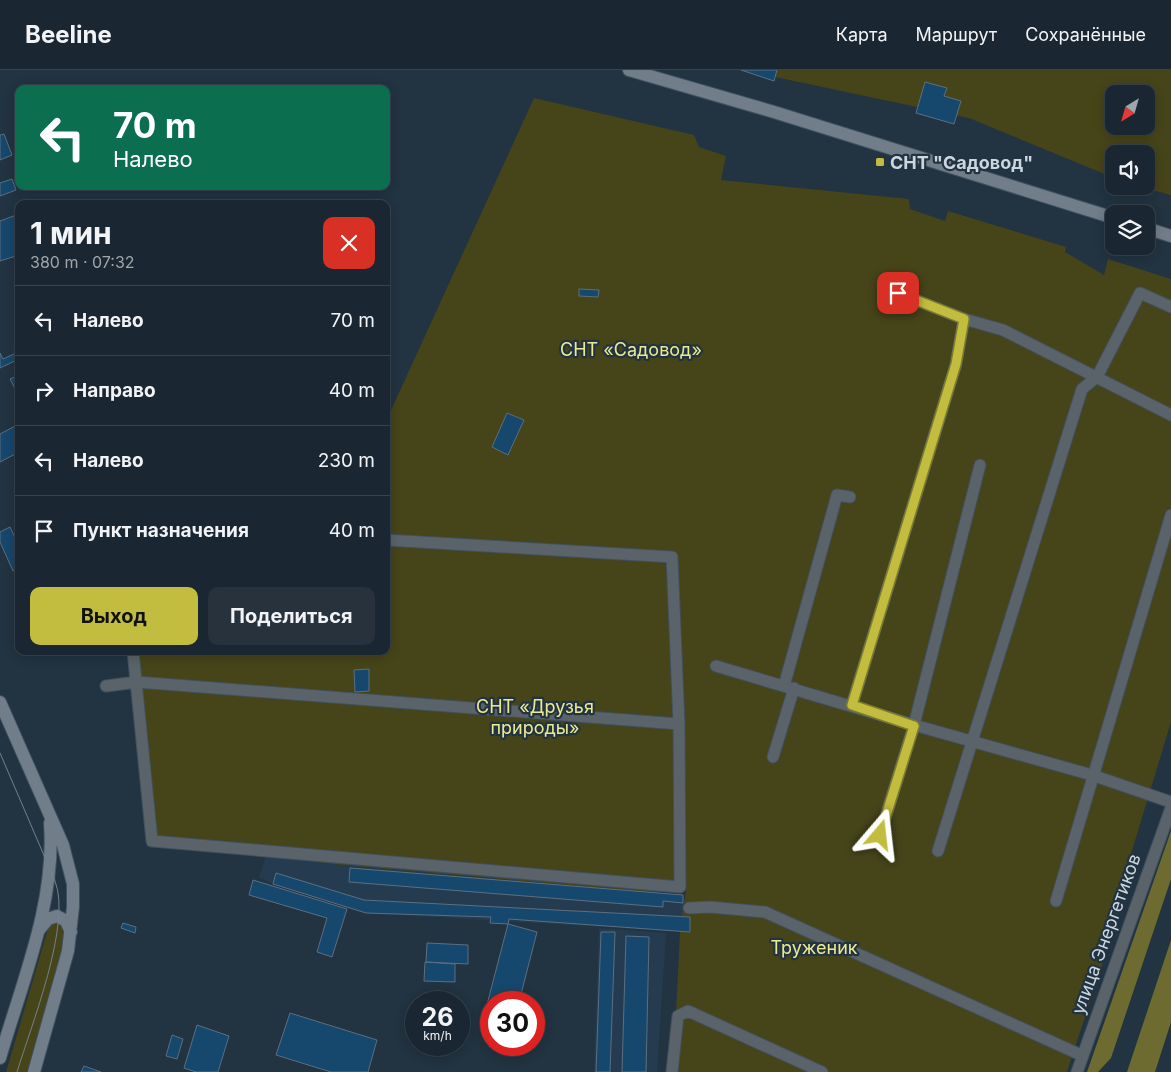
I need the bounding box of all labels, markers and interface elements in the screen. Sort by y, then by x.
text: Beeline [25,20,112,49]
text: Карта [836,24,888,45]
text: Маршрут [916,24,997,45]
text: Сохранённые [1025,24,1146,45]
north arrow [1105,85,1155,135]
map controls [1105,85,1155,255]
text: 70 m [113,104,197,146]
icon: left [30,105,95,170]
button: sound [1105,145,1155,195]
text: Налево [113,146,193,172]
place label: СНТ "Садовод" [890,152,1033,173]
marker: СНТ "Садовод" [874,156,886,168]
button: layers [1105,205,1155,255]
text: 1 мин [30,215,112,251]
button: close [323,217,375,269]
text: 380 m · 07:32 [30,252,135,272]
pin [877,272,919,314]
icon: arrive [884,279,912,307]
icon: left [30,307,58,335]
text: Налево [73,309,144,332]
text: 70 m [331,309,375,332]
park label: СНТ «Садовод» [560,339,702,360]
icon: right [30,377,58,405]
text: Направо [73,379,156,402]
text: 40 m [329,379,375,402]
icon: left [30,447,58,475]
text: Налево [73,449,144,472]
text: 230 m [318,449,375,472]
icon: arrive [30,517,58,545]
text: Пункт назначения [73,519,249,542]
text: 40 m [329,519,375,542]
button: Выход [30,587,198,645]
button: Поделиться [208,587,375,645]
park label: СНТ «Друзья природы» [476,696,594,738]
position arrow [853,808,905,860]
street label: улица Энергетиков [1067,851,1145,1017]
park label: Труженик [770,937,858,958]
speed limit sign: 30 [480,991,545,1056]
text: 26 [422,1002,453,1032]
text: km/h [423,1028,452,1043]

